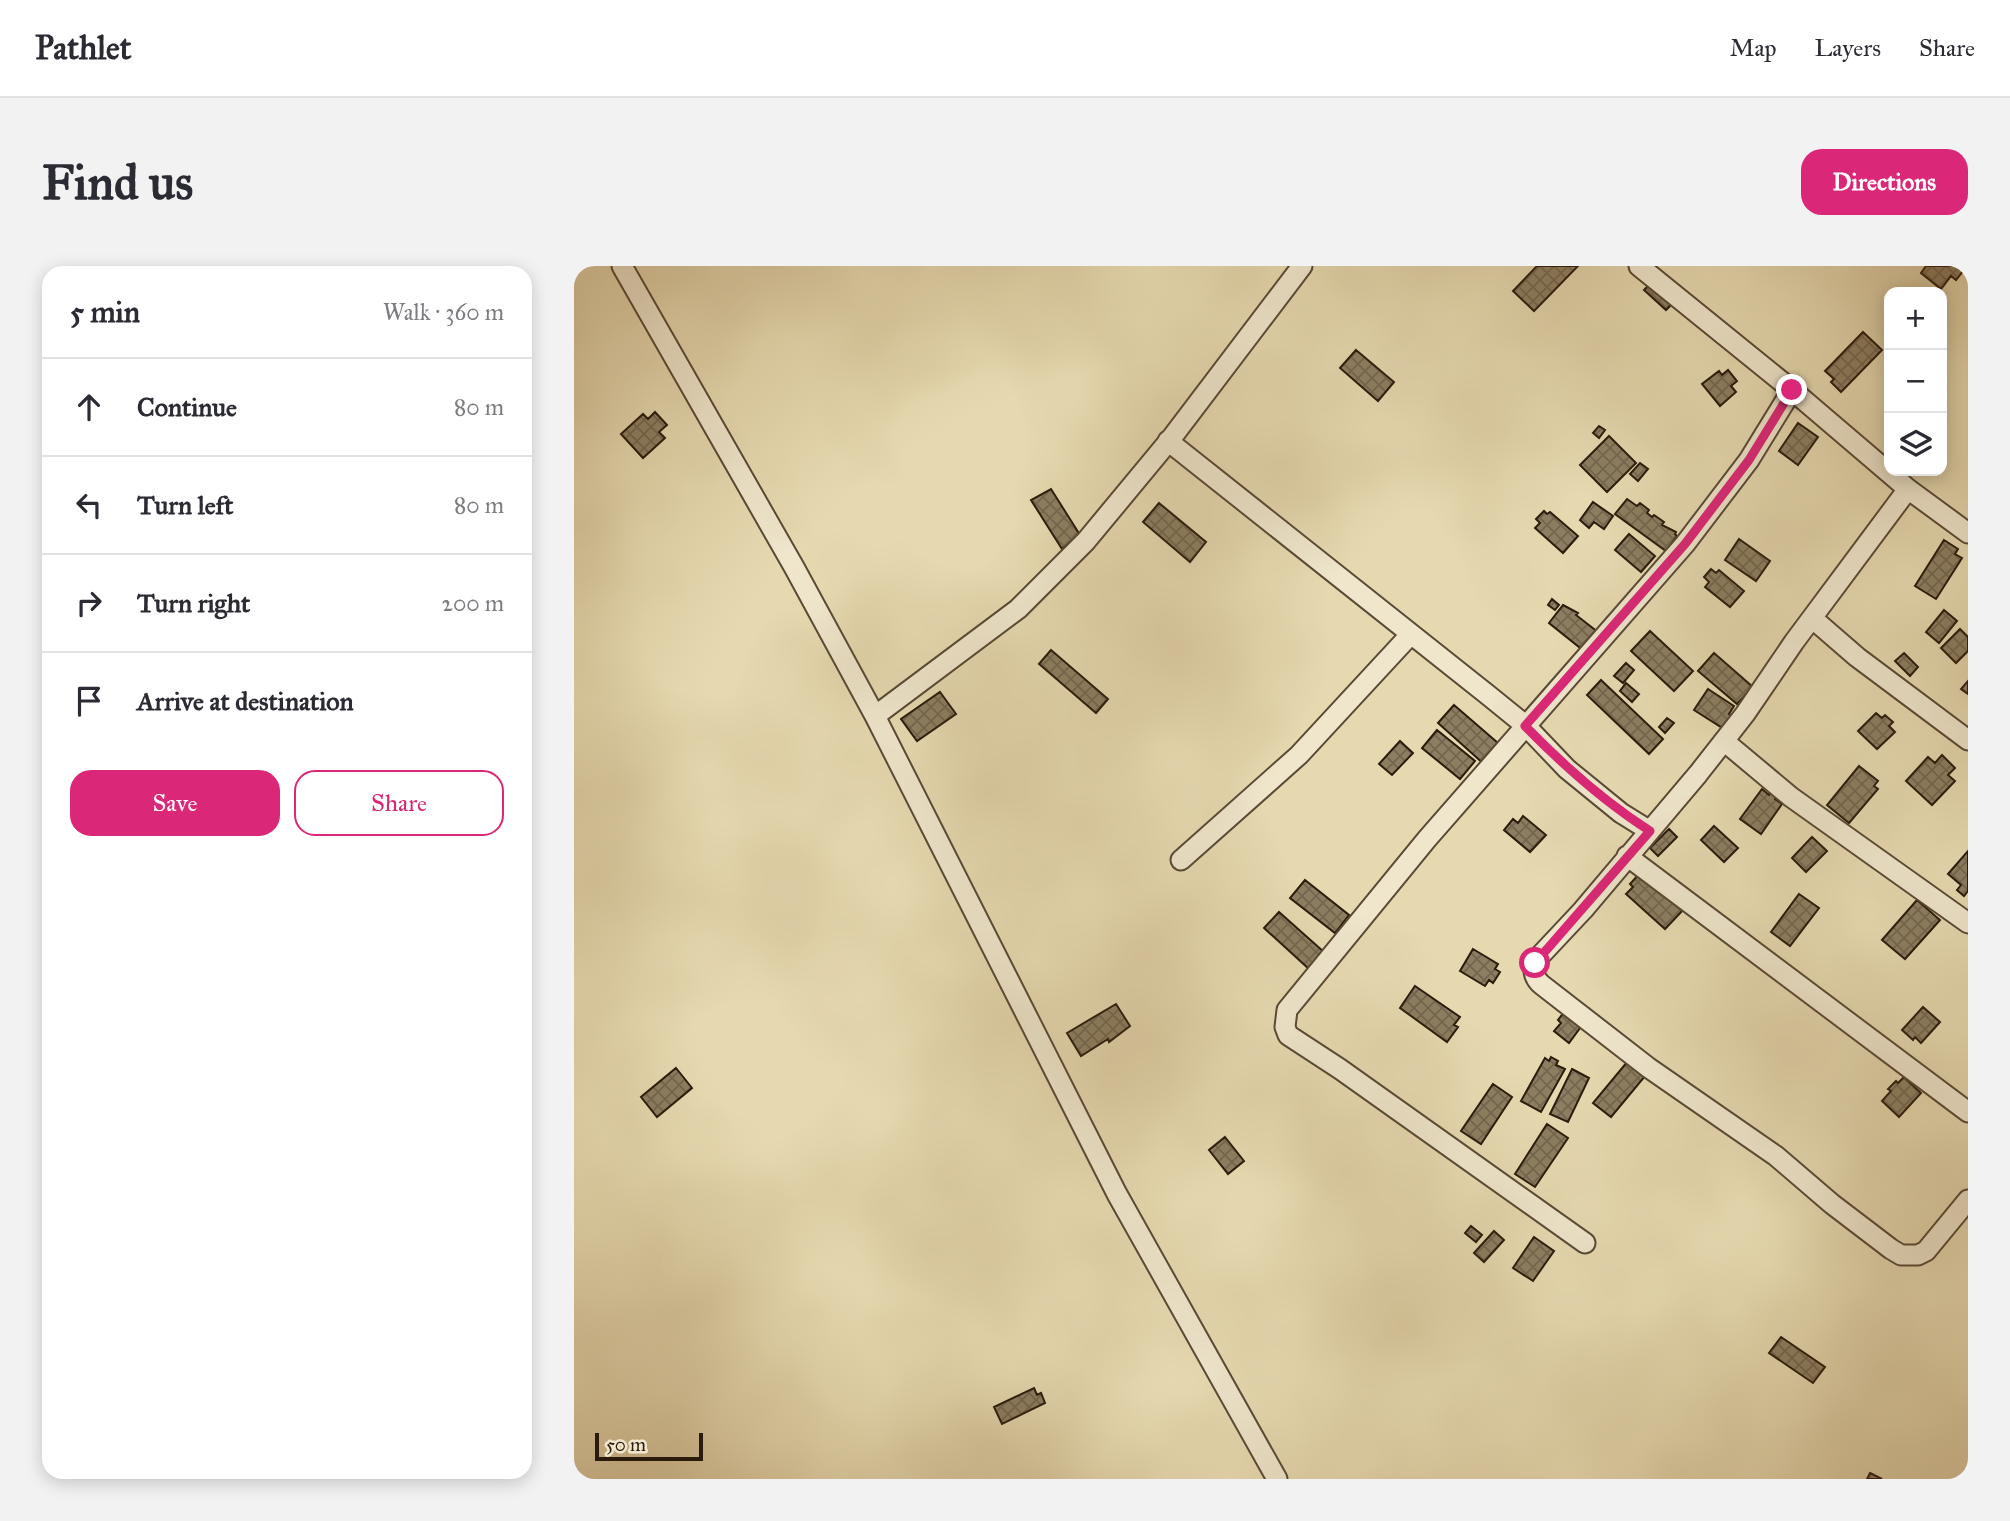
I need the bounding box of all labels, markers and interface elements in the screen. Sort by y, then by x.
text: Pathlet [35,28,132,68]
text: Map [1730,33,1777,63]
text: Layers [1815,33,1881,63]
text: Share [1919,33,1975,63]
button: Directions [1801,149,1968,215]
text: Find us [42,153,193,212]
map controls [1884,287,1947,476]
button: + [1884,287,1947,350]
text: 5 min [70,294,140,330]
text: Walk · 360 m [383,298,504,326]
button: − [1884,350,1947,413]
route end [1776,374,1807,405]
icon: ahead [70,388,108,426]
text: Continue [137,391,237,423]
text: 80 m [454,393,504,421]
button: layers [1884,413,1947,476]
icon: left [70,486,108,524]
text: Turn left [137,489,233,521]
text: 80 m [454,491,504,519]
icon: right [70,584,108,622]
text: Turn right [137,587,250,619]
text: 200 m [442,589,504,617]
icon: arrive [70,682,108,720]
text: Arrive at destination [137,685,354,717]
button: Save [70,770,280,836]
button: Share [294,770,504,836]
route start [1519,947,1550,978]
scale bar [595,1430,704,1462]
text: 50 m [606,1433,646,1456]

